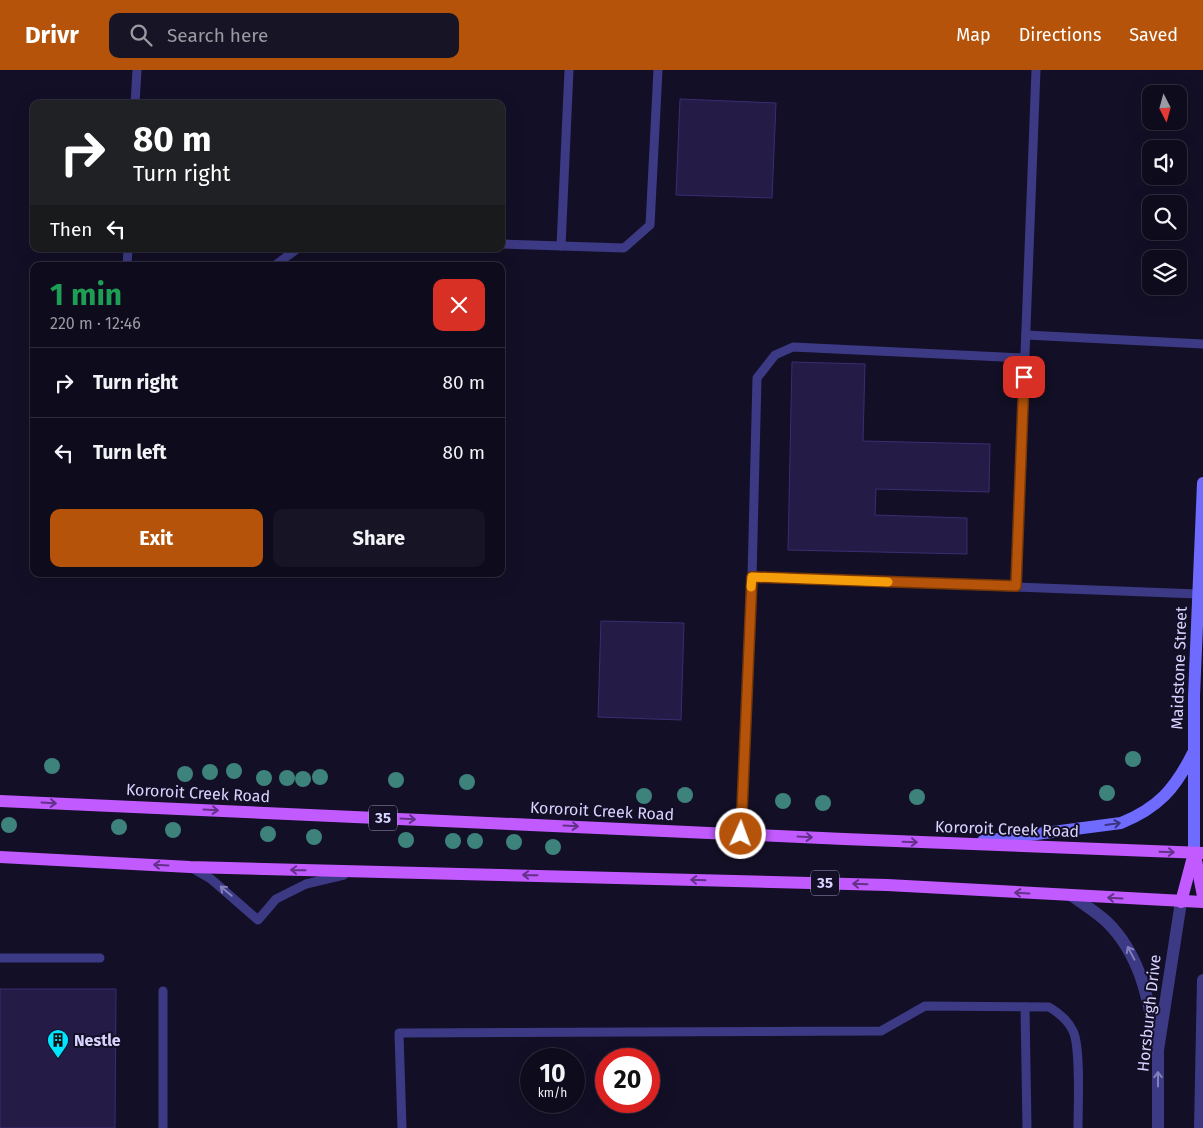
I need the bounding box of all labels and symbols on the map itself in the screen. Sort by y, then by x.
north arrow [1142,85,1188,130]
pin [1003,356,1045,398]
street label: Maidstone Street [1167,606,1191,730]
street label: Kororoit Creek Road [125,780,271,806]
one-way arrow [40,798,56,807]
street label: Kororoit Creek Road [529,798,675,824]
one-way arrow [202,805,219,815]
road number: 35 [369,806,397,830]
position arrow [714,807,766,859]
one-way arrow [400,814,416,823]
street label: Kororoit Creek Road [935,817,1079,841]
one-way arrow [1105,818,1121,828]
one-way arrow [562,821,578,831]
one-way arrow [796,832,812,842]
one-way arrow [901,837,917,846]
one-way arrow [1159,847,1175,856]
one-way arrow [153,861,169,870]
one-way arrow [290,865,306,874]
one-way arrow [522,870,538,880]
road number: 35 [811,870,839,896]
one-way arrow [690,875,706,884]
one-way arrow [852,880,868,889]
one-way arrow [219,886,232,897]
one-way arrow [1014,888,1030,897]
one-way arrow [1107,893,1123,903]
one-way arrow [1125,946,1135,961]
street label: Horsburgh Drive [1133,953,1165,1073]
building icon: Nestle [46,1028,70,1059]
place label: Nestle [74,1031,121,1050]
speed limit sign: 20 [595,1048,660,1113]
one-way arrow [1153,1072,1163,1088]

